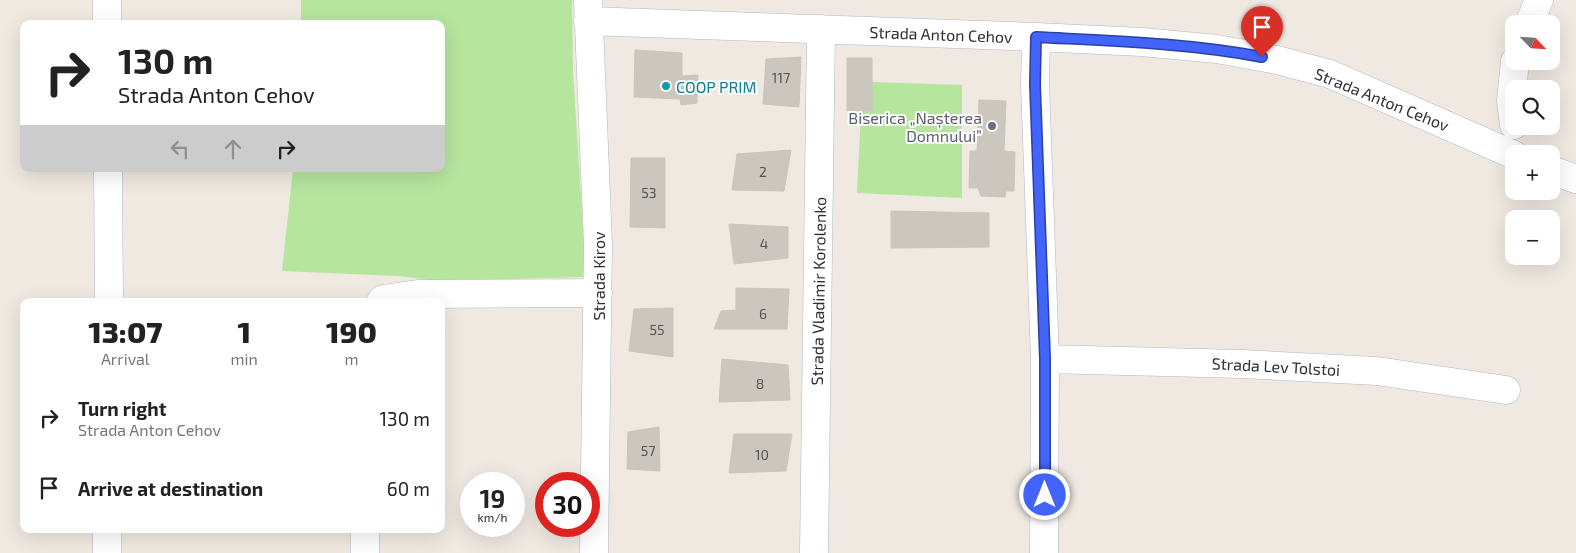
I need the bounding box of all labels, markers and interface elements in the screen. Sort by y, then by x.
pin [1241,6,1283,57]
icon: arrive [1248,13,1276,41]
north arrow [1505,15,1560,70]
map controls [1505,15,1560,265]
street label: Strada Anton Cehov [869,22,1013,46]
text: 130 m [118,39,213,81]
icon: right [35,40,100,105]
street label: Strada Anton Cehov [1312,63,1452,135]
house number: 117 [772,69,790,86]
place label: COOP PRIM [676,77,757,96]
marker: COOP PRIM [660,80,672,92]
button: search [1505,80,1560,135]
text: Strada Anton Cehov [118,81,315,107]
place label: Biserica „Nașterea Domnului” [848,108,982,145]
marker: Biserica „Nașterea Domnului” [986,120,998,132]
icon: left [166,135,194,163]
icon: ahead [219,135,247,163]
icon: right [272,135,300,163]
button: + [1505,145,1560,200]
house number: 2 [759,163,767,180]
house number: 53 [641,184,657,201]
street label: Strada Vladimir Korolenko [807,197,829,385]
button: − [1505,210,1560,265]
street label: Strada Kirov [589,231,608,320]
house number: 4 [760,235,768,252]
house number: 6 [759,305,767,322]
text: 13:07 [88,313,162,349]
text: 1 [237,313,251,349]
text: 190 [326,313,377,349]
house number: 55 [649,321,665,338]
text: Arrival [101,349,150,368]
text: min [231,349,258,368]
text: m [344,349,358,368]
street label: Strada Lev Tolstoi [1211,353,1341,379]
house number: 8 [756,375,764,392]
text: Turn right [78,397,166,420]
icon: right [35,404,63,432]
text: 130 m [380,407,430,430]
text: Strada Anton Cehov [78,420,221,439]
house number: 57 [641,442,655,459]
house number: 10 [755,446,769,463]
position arrow [1018,468,1070,520]
speed limit sign: 30 [535,472,600,537]
icon: arrive [35,474,63,502]
text: Arrive at destination [78,477,263,500]
text: 60 m [387,477,430,500]
text: 19 [480,483,505,513]
text: km/h [478,510,507,524]

